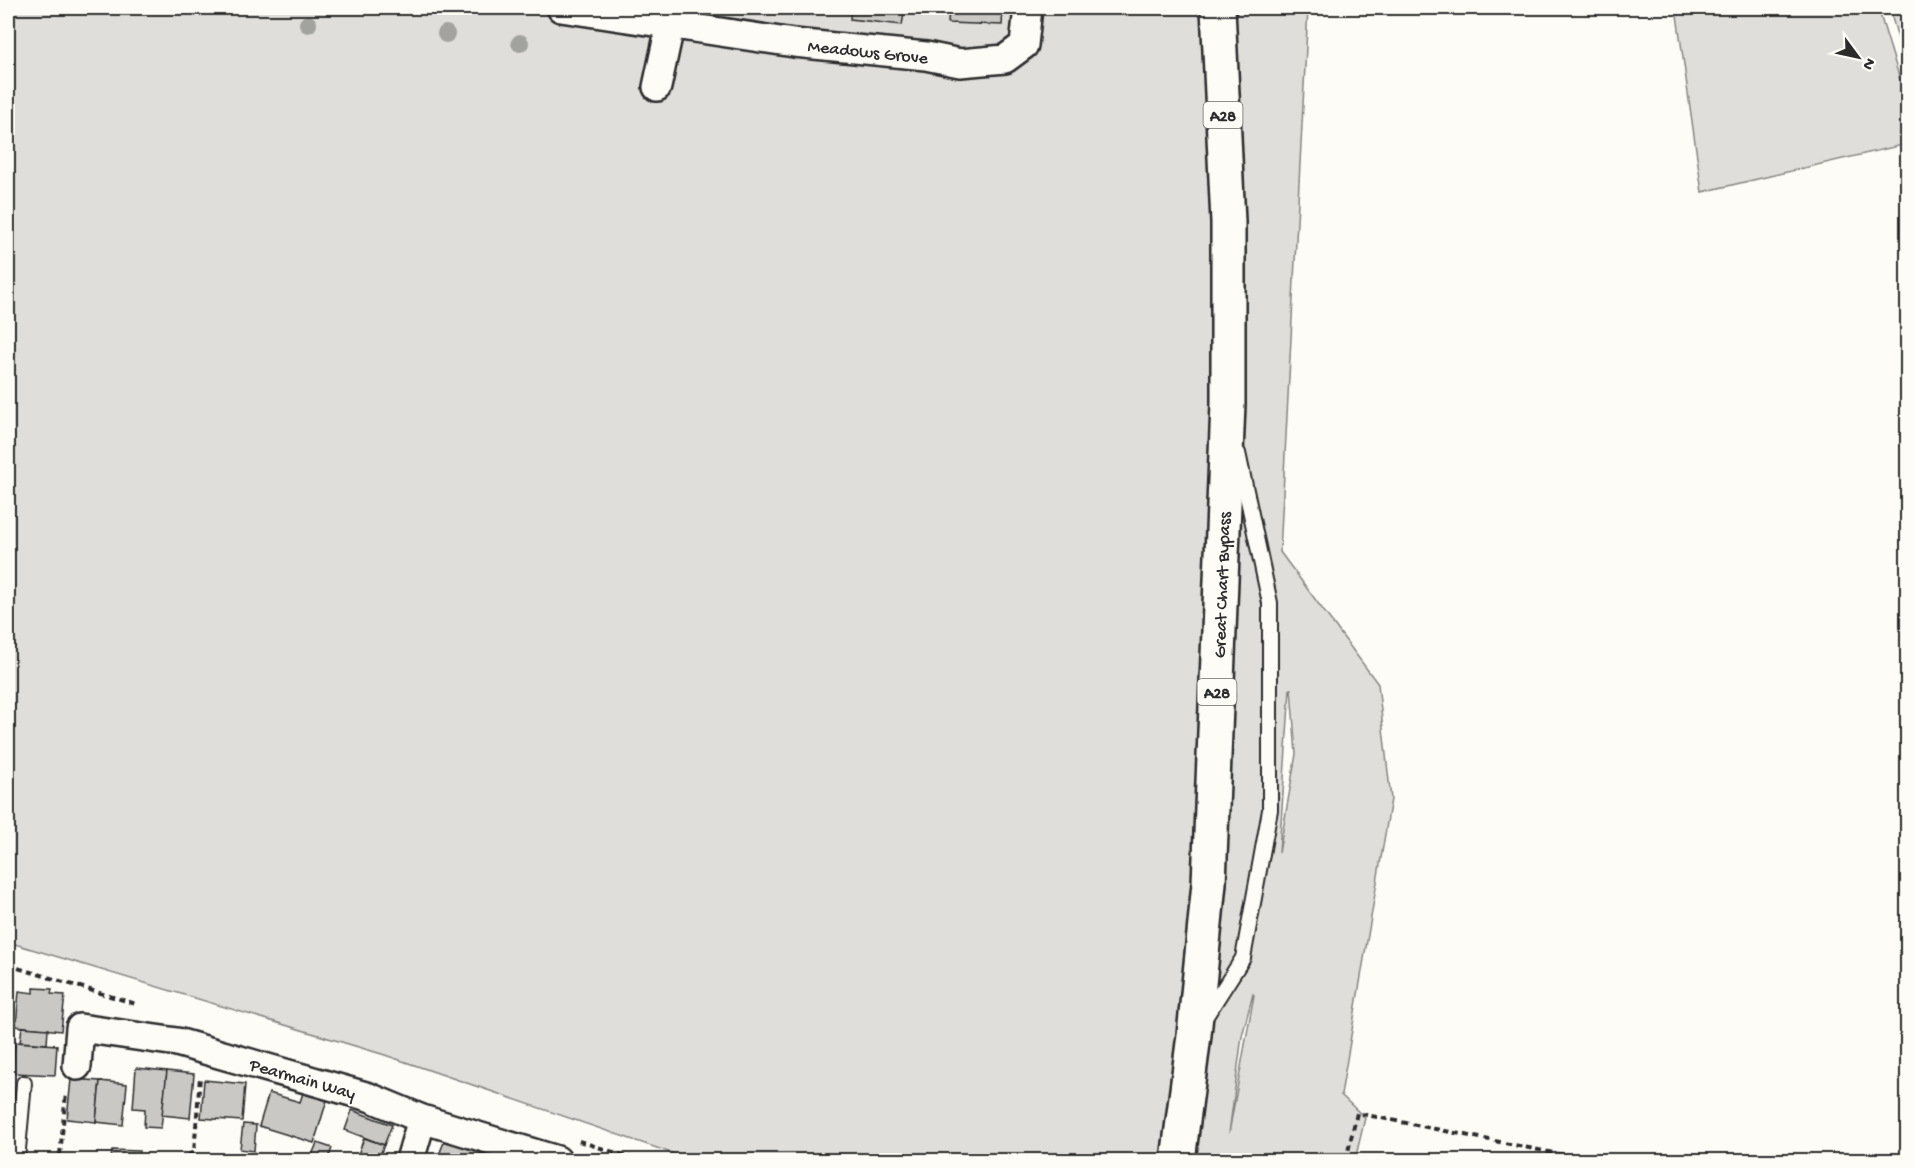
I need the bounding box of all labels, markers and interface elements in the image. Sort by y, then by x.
north arrow [1828,27,1888,87]
street label: Meadows Grove [807,37,930,70]
text: N [1857,54,1878,73]
road number: A28 [1204,102,1242,128]
street label: Great Chart Bypass [1210,510,1237,659]
road number: A28 [1198,679,1236,705]
street label: Pearmain Way [246,1055,358,1106]

